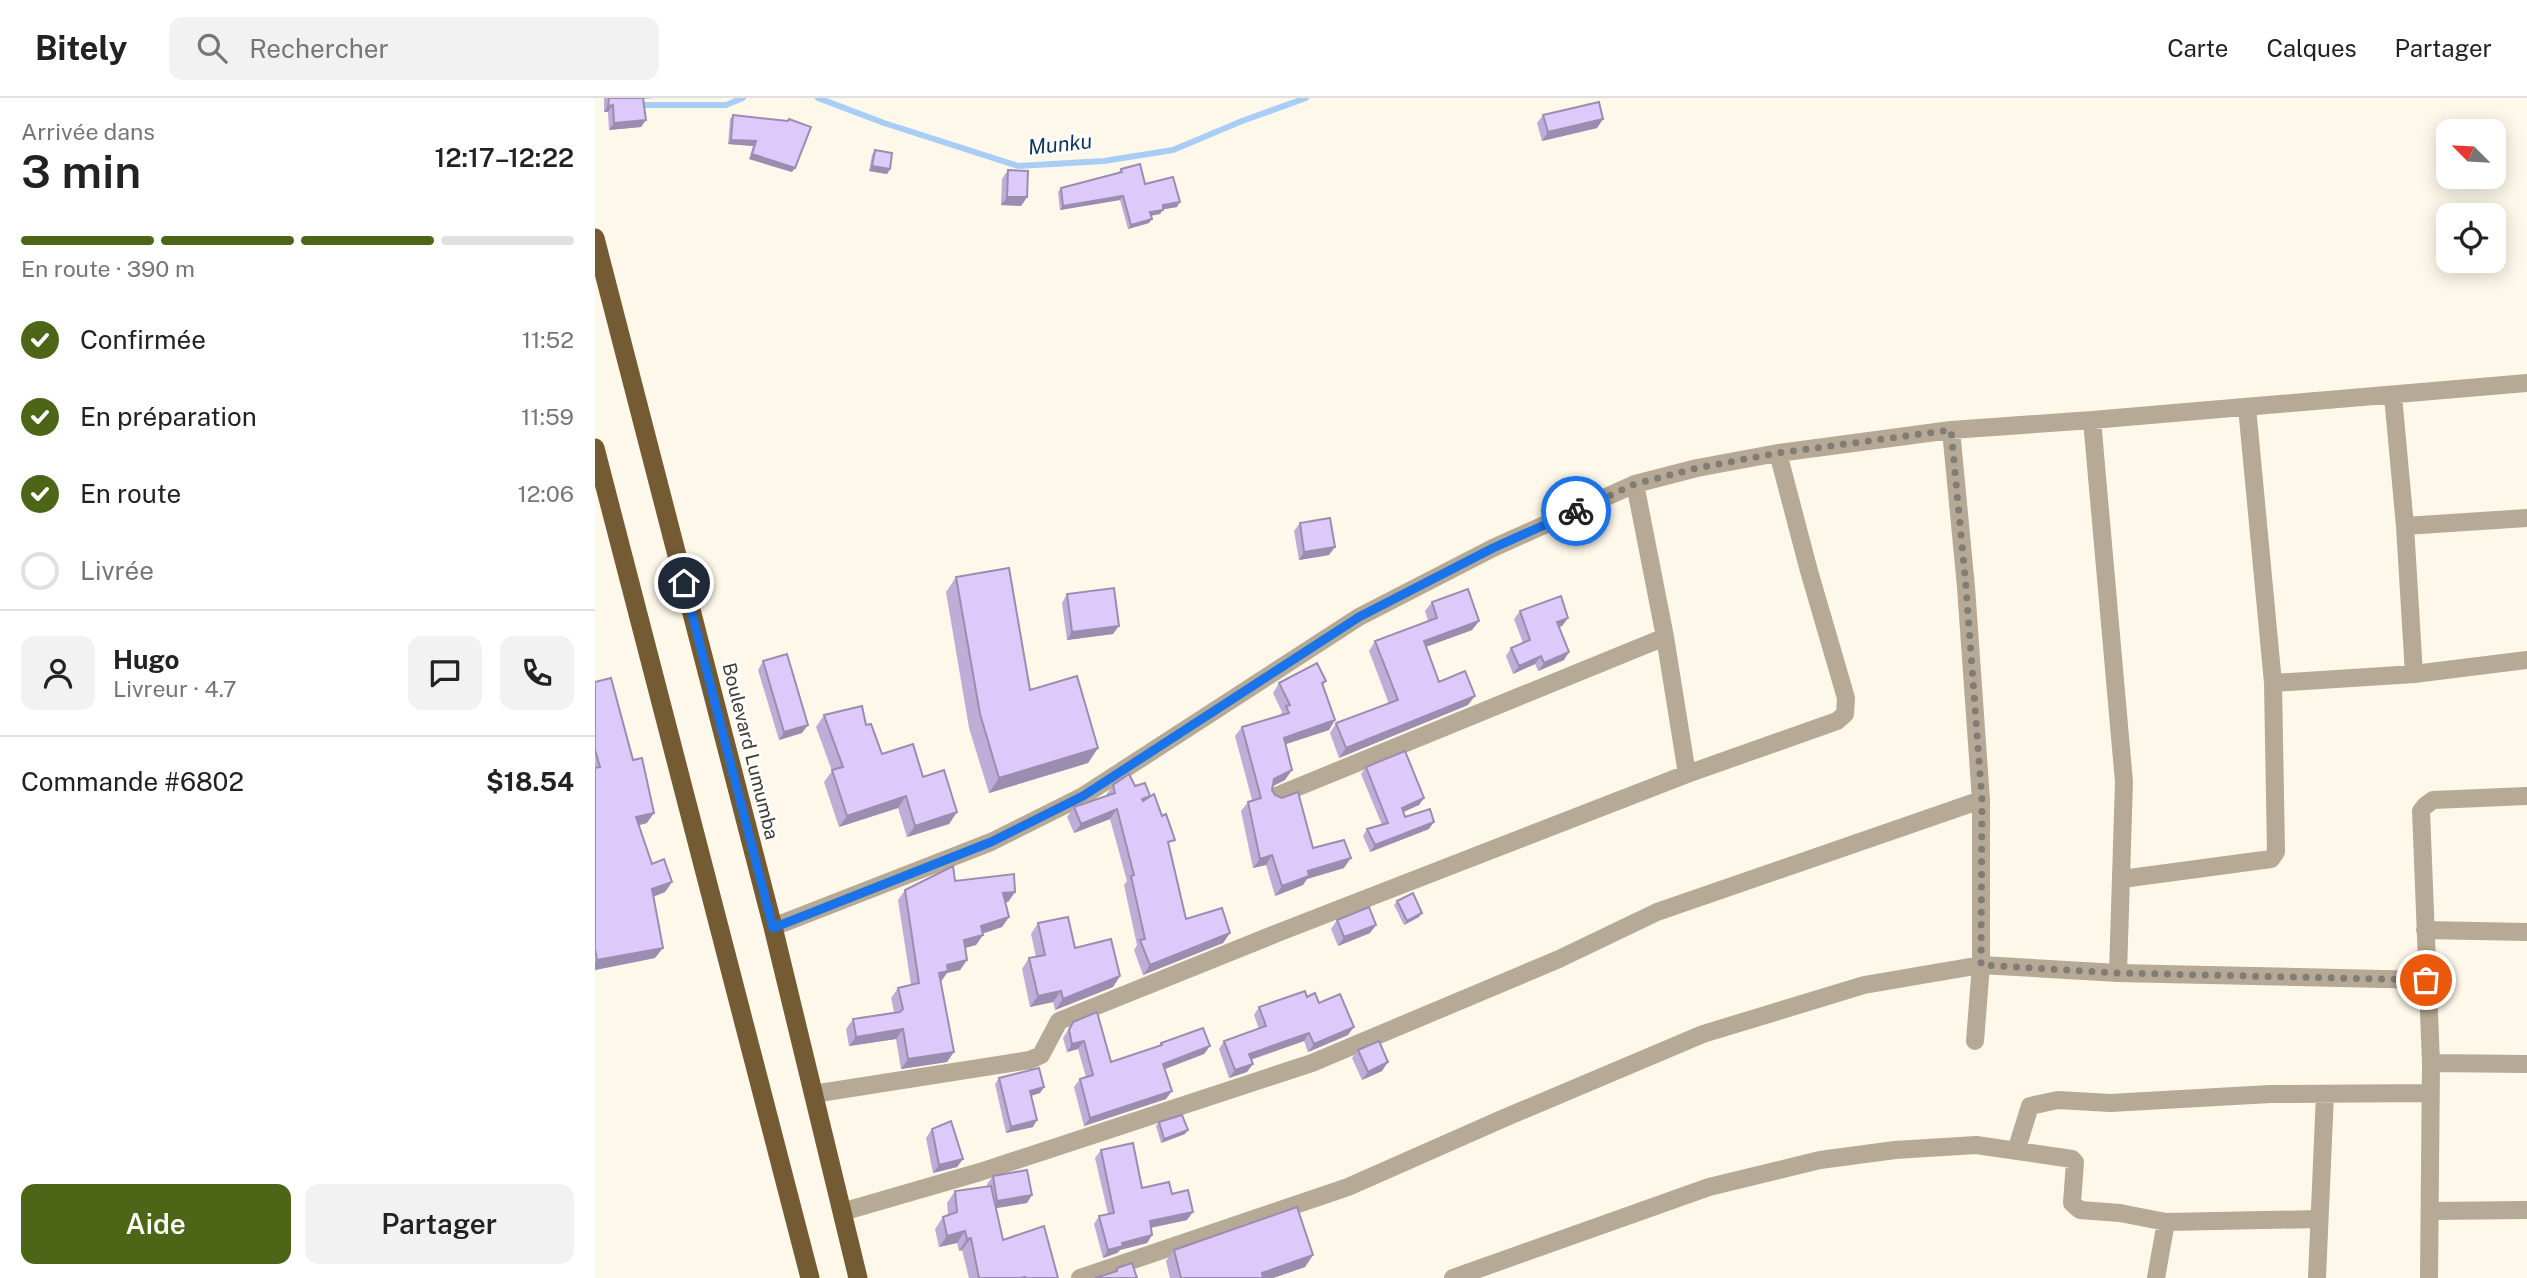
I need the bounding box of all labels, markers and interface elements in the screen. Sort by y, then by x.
search box [169,17,659,80]
text: Bitely [35,29,127,67]
icon: search [193,29,231,67]
text: Rechercher [249,33,389,64]
text: Carte [2167,34,2228,62]
text: Calques [2266,34,2357,62]
text: Partager [2395,34,2492,62]
text: Arrivée dans [21,118,155,145]
north arrow [2436,119,2506,189]
map controls [2436,119,2506,273]
water label: Munku [1027,128,1093,160]
text: 12:17–12:22 [435,142,574,173]
text: 3 min [21,144,141,198]
button: locate [2436,203,2506,273]
text: En route · 390 m [21,255,195,282]
icon: check [21,321,59,359]
text: Confirmée [80,324,206,355]
text: 11:52 [522,326,574,353]
icon: check [21,398,59,436]
text: En préparation [80,401,257,432]
text: 11:59 [521,403,574,430]
icon: check [21,475,59,513]
courier [1541,476,1611,546]
text: En route [80,478,181,509]
text: 12:06 [518,480,574,507]
icon: bike [1557,492,1595,530]
pin [654,553,714,613]
text: Livrée [80,555,154,586]
icon: home [665,564,703,602]
button: person [21,636,95,710]
button: chat [408,636,482,710]
button: phone [500,636,574,710]
text: Hugo [113,644,179,675]
street label: Boulevard Lumumba [718,660,784,842]
text: Livreur · 4.7 [113,675,236,702]
text: Commande #6802 [21,766,244,797]
text: $18.54 [486,766,574,797]
pin [2396,950,2456,1010]
icon: bag [2407,961,2445,999]
button: Aide [21,1184,291,1264]
button: Partager [305,1184,574,1264]

